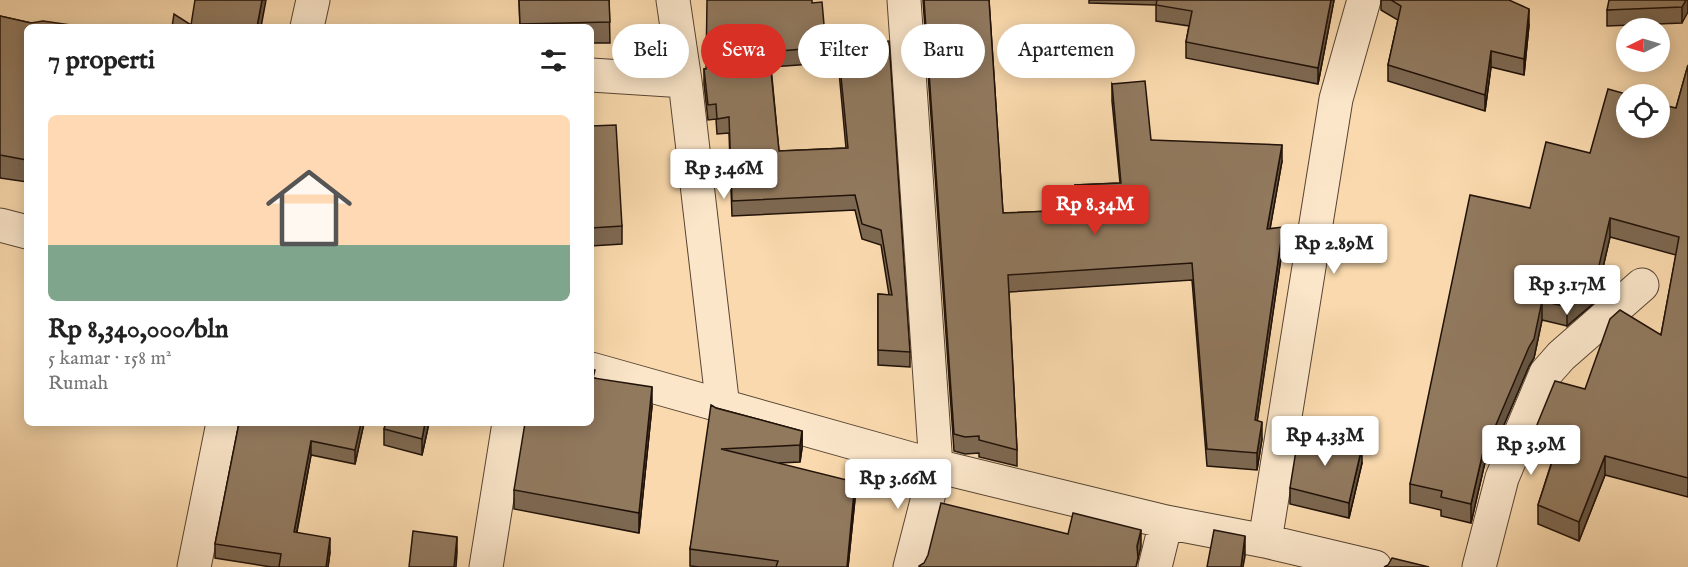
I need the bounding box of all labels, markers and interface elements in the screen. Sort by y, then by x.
north arrow [1616,18,1670,72]
map controls [1616,18,1670,138]
chip: Beli [612,24,689,78]
chip: Sewa [701,24,786,78]
chip: Filter [798,24,889,78]
chip: Baru [901,24,985,78]
chip: Apartemen [997,24,1135,78]
text: 7 properti [48,44,155,77]
icon: filters [537,44,570,77]
button: locate [1616,84,1670,138]
pin: Rp 3.46M [662,149,786,200]
icon: home [255,154,363,262]
text: Rp 3.46M [684,156,764,181]
pin: Rp 8.34M [1033,185,1157,236]
text: Rp 8.34M [1056,192,1134,217]
pin: Rp 2.89M [1272,224,1396,275]
text: Rp 2.89M [1294,231,1374,256]
pin: Rp 3.17M [1505,265,1629,316]
text: Rp 3.17M [1528,272,1606,297]
text: Rp 8,340,000/bln [48,313,229,346]
text: 5 kamar · 158 m² [48,346,171,371]
text: Rumah [48,371,108,396]
pin: Rp 4.33M [1263,416,1387,467]
text: Rp 4.33M [1286,423,1364,448]
pin: Rp 3.9M [1476,425,1586,476]
text: Rp 3.9M [1496,432,1566,457]
pin: Rp 3.66M [836,459,960,510]
text: Rp 3.66M [859,466,937,491]

